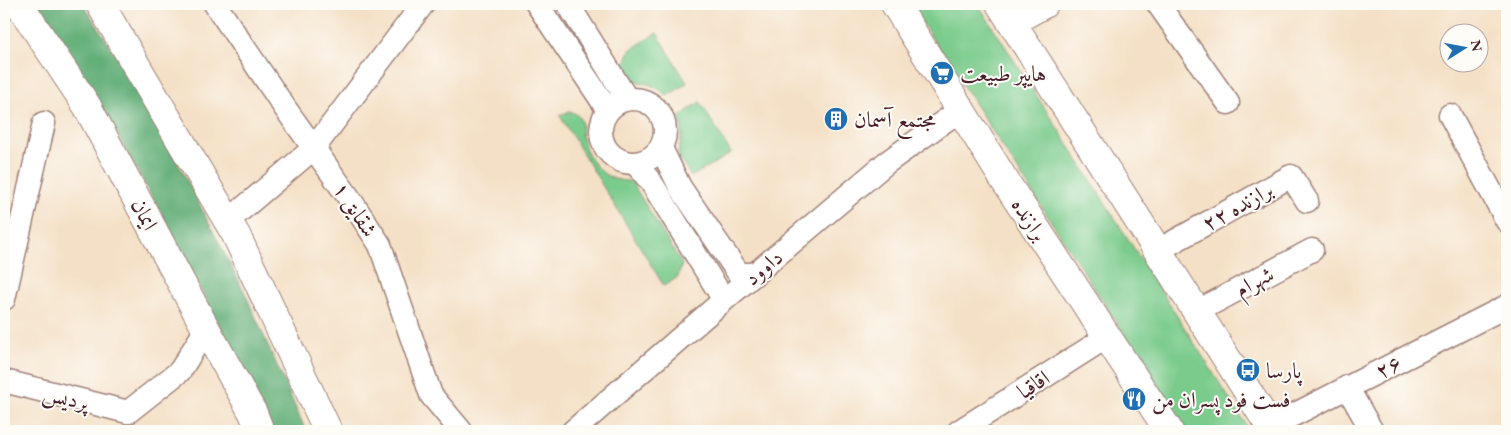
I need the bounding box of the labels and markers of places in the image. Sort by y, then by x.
place label: هایپر طبیعت [960,59,1046,89]
supermarket icon: هایپر طبیعت [929,60,955,86]
place label: مجتمع آسمان [854,105,937,139]
building icon: مجتمع آسمان [823,106,849,132]
place label: پارسا [1266,356,1303,387]
bus stop icon: پارسا [1235,357,1261,383]
place label: فست فود پسران من [1152,385,1290,416]
restaurant icon: فست فود پسران من [1121,386,1147,412]

